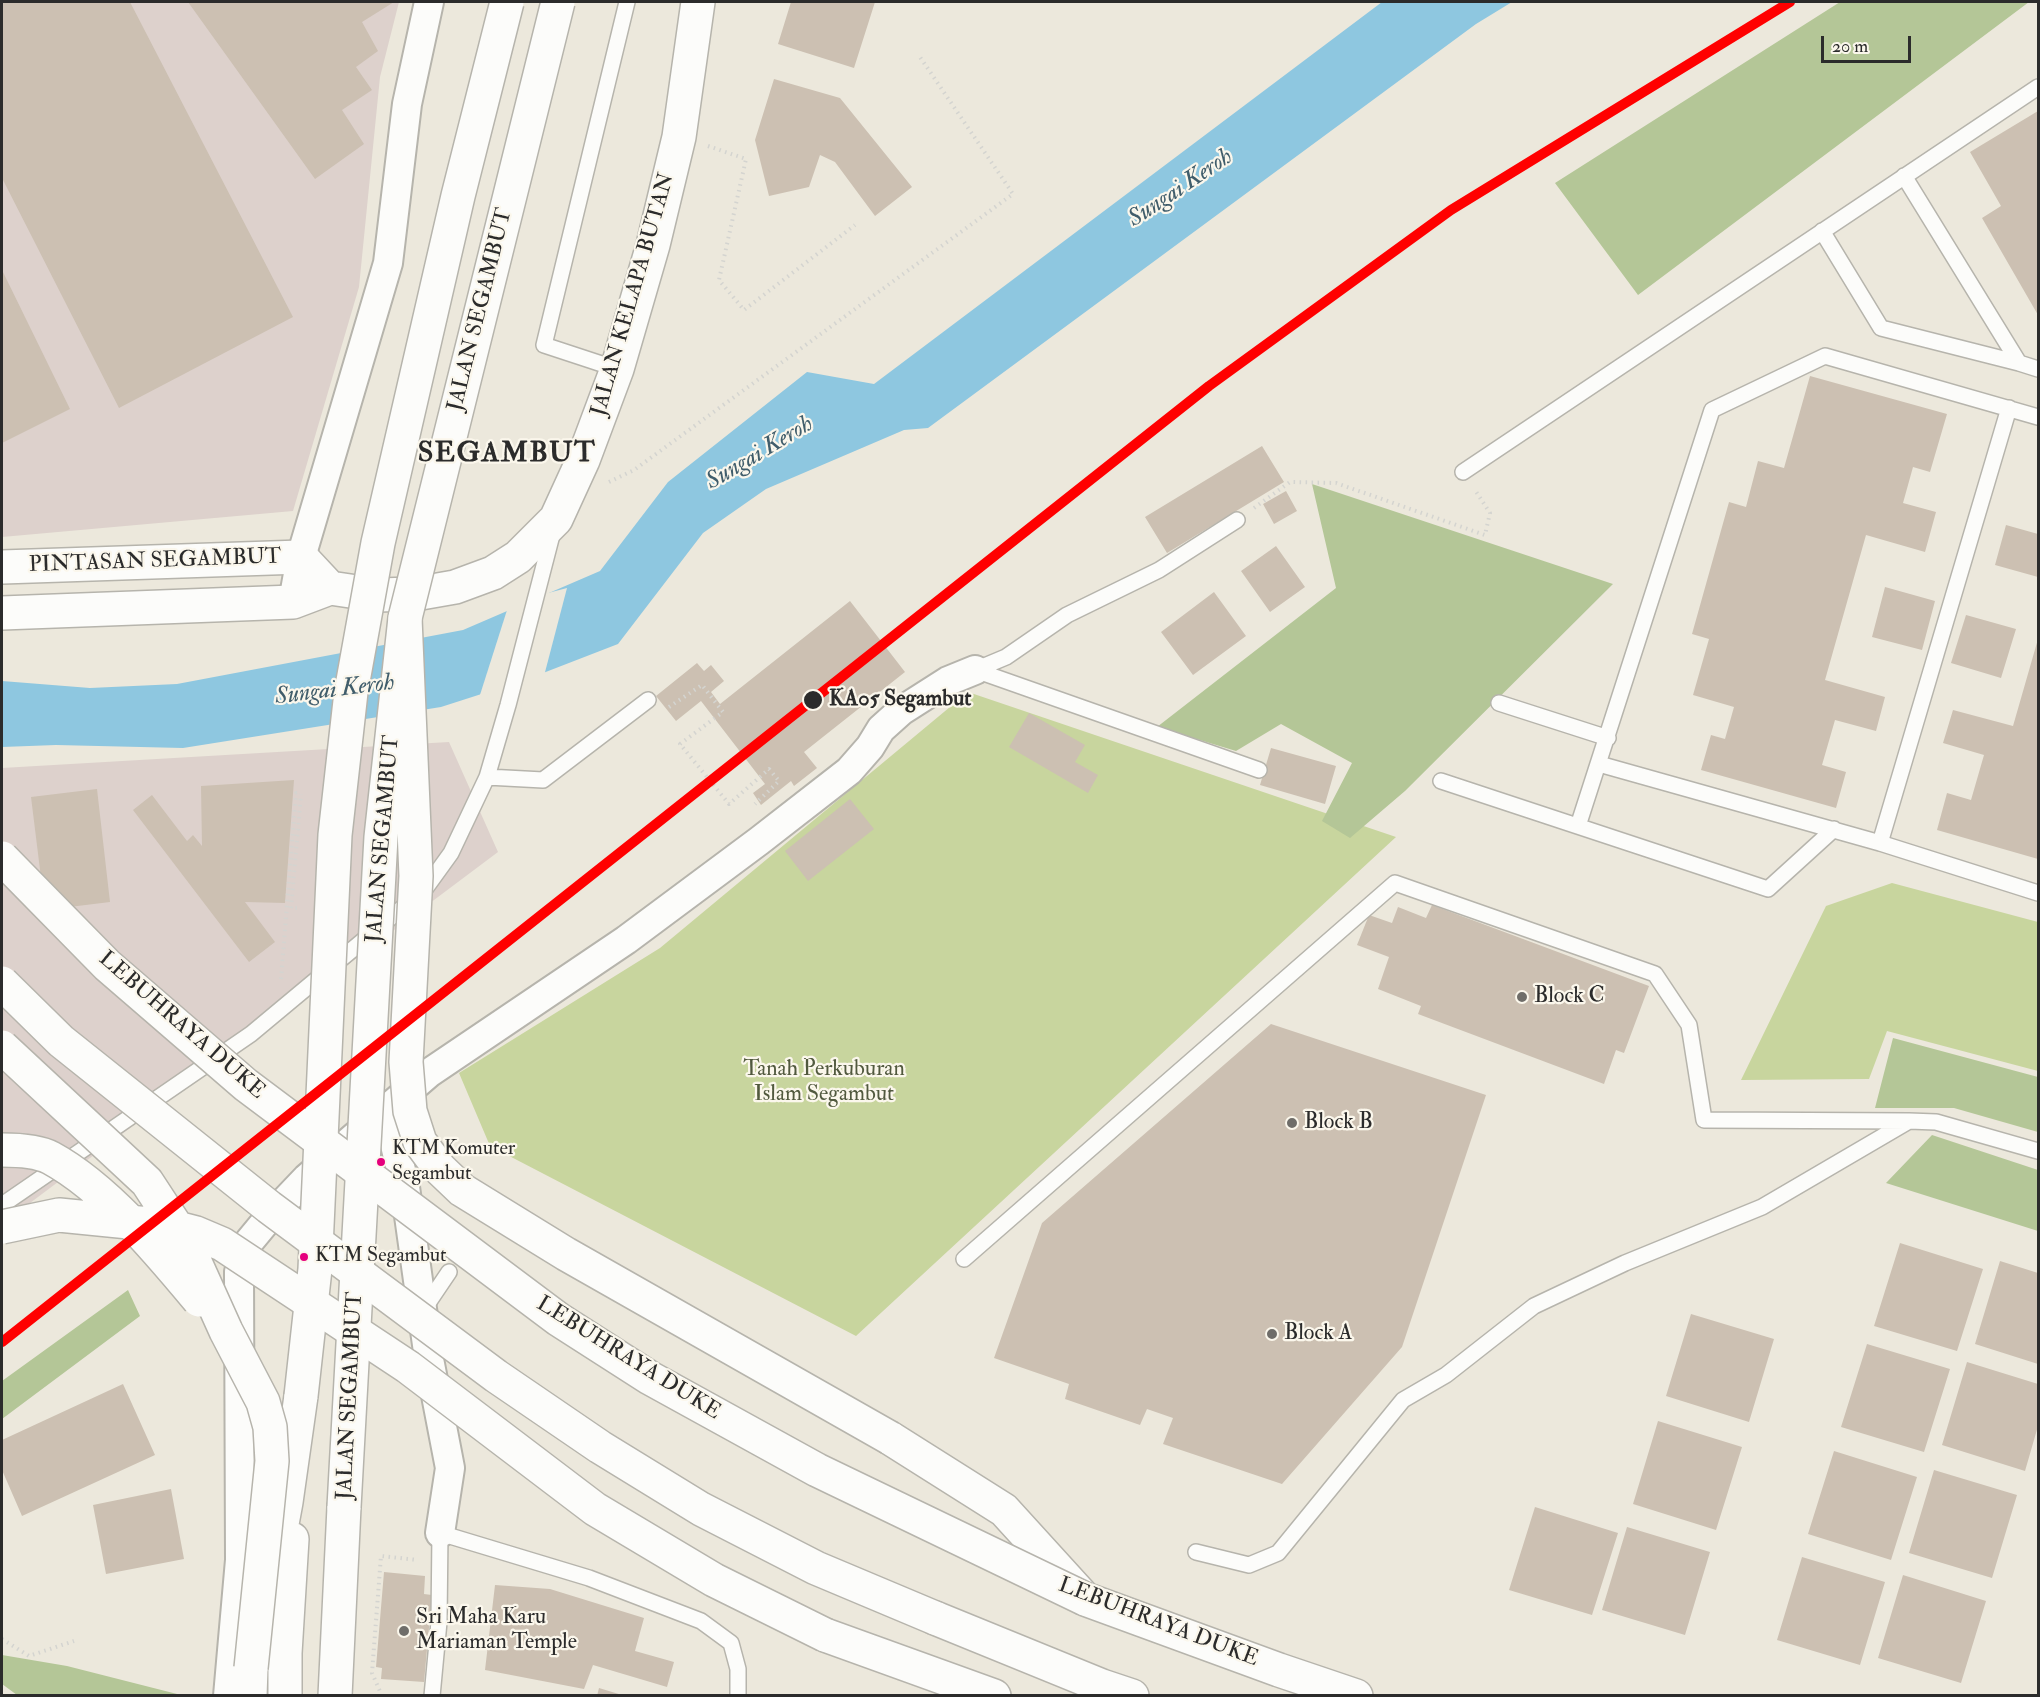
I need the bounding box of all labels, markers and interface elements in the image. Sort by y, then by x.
scale bar [1824,24,1914,62]
text: 20 m [1832,35,1868,58]
water label: Sungai Keroh [1123,143,1239,235]
street label: JALAN KELAPA BUTAN [587,170,681,420]
street label: JALAN SEGAMBUT [443,206,519,414]
water label: Sungai Keroh [701,411,819,497]
district label: SEGAMBUT [418,438,596,472]
street label: PINTASAN SEGAMBUT [28,544,282,580]
water label: Sungai Keroh [274,669,396,713]
place label: KA05 Segambut [829,687,971,713]
marker: KA05 Segambut [802,689,824,711]
street label: JALAN SEGAMBUT [362,734,406,944]
street label: LEBUHRAYA DUKE [92,947,270,1105]
place label: Block C [1534,984,1605,1010]
marker: Block C [1515,990,1529,1004]
park label: Tanah Perkuburan Islam Segambut [743,1057,905,1108]
place label: Block B [1304,1110,1373,1136]
marker: Block B [1285,1116,1299,1130]
place label: KTM Komuter Segambut [392,1138,515,1185]
marker: KTM Komuter Segambut [375,1156,387,1168]
place label: KTM Segambut [315,1245,447,1269]
marker: KTM Segambut [298,1251,310,1263]
street label: JALAN SEGAMBUT [332,1291,370,1501]
street label: LEBUHRAYA DUKE [531,1292,725,1426]
place label: Block A [1284,1321,1352,1347]
marker: Block A [1265,1327,1279,1341]
street label: LEBUHRAYA DUKE [1054,1573,1262,1673]
place label: Sri Maha Karu Mariaman Temple [416,1605,577,1657]
marker: Sri Maha Karu Mariaman Temple [397,1624,411,1638]

